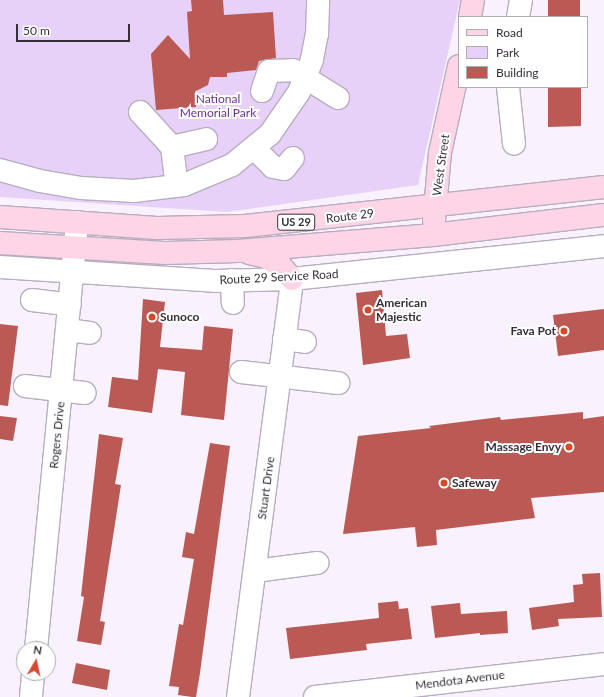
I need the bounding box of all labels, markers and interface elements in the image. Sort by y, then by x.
scale bar [18,16,132,42]
legend [458,16,588,88]
text: 50 m [23,23,50,38]
text: Road [496,25,523,40]
text: Park [496,45,519,60]
text: Building [496,65,539,80]
park label: National Memorial Park [180,92,256,120]
street label: West Street [430,133,452,197]
street label: Route 29 [325,206,375,226]
road number: US 29 [277,213,315,231]
street label: Route 29 Service Road [219,267,339,287]
place label: American Majestic [376,296,427,324]
marker: American Majestic [363,305,373,315]
place label: Sunoco [160,310,199,324]
marker: Sunoco [147,312,157,322]
place label: Fava Pot [510,324,556,338]
marker: Fava Pot [559,326,569,336]
street label: Rogers Drive [46,401,68,469]
place label: Massage Envy [485,440,561,454]
marker: Massage Envy [564,442,574,452]
street label: Stuart Drive [254,456,278,520]
place label: Safeway [452,476,497,490]
marker: Safeway [439,478,449,488]
north arrow [16,641,56,681]
text: N [33,643,43,657]
street label: Mendota Avenue [414,667,506,693]

